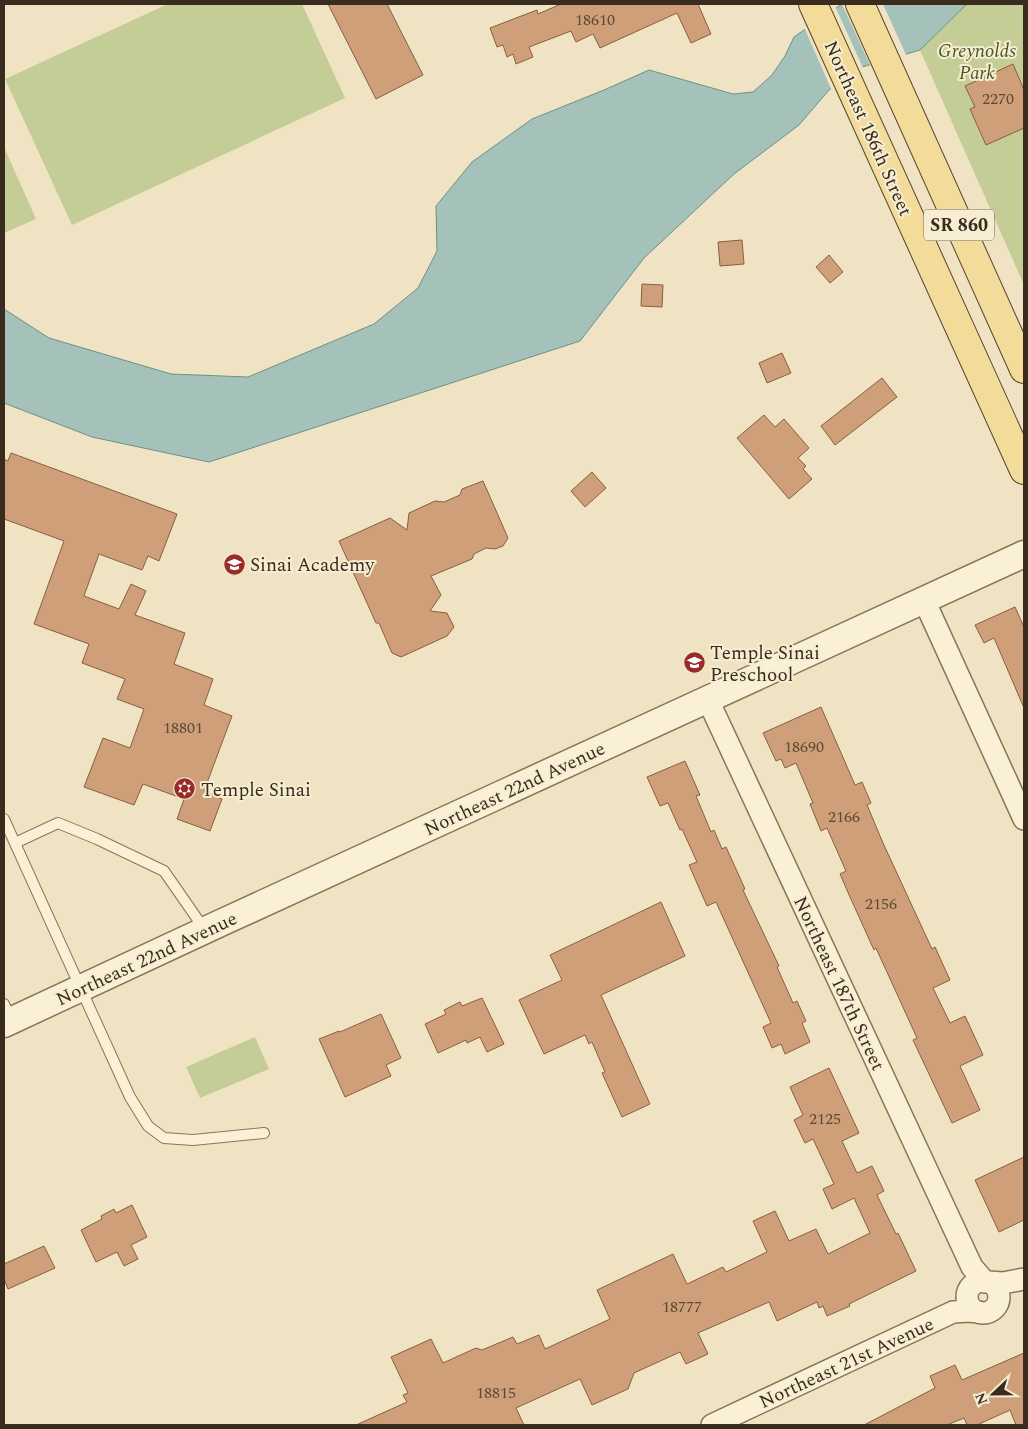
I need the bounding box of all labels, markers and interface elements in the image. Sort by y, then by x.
house number: 18610 [575,8,615,32]
street label: Northeast 186th Street [816,36,920,221]
park label: Greynolds Park [938,37,1016,88]
house number: 2270 [982,87,1014,111]
road number: SR 860 [924,210,994,240]
place label: Sinai Academy [250,551,375,580]
school or university icon: Sinai Academy [222,552,246,576]
place label: Temple Sinai Preschool [710,639,820,690]
school or university icon: Temple Sinai Preschool [682,651,706,675]
house number: 18801 [163,716,203,740]
street label: Northeast 22nd Avenue [419,735,610,844]
house number: 18690 [784,735,824,759]
place label: Temple Sinai [201,776,311,805]
synagogue icon: Temple Sinai [173,777,197,801]
house number: 2166 [828,805,860,829]
street label: Northeast 187th Street [785,892,892,1076]
house number: 2156 [865,892,897,916]
street label: Northeast 22nd Avenue [51,905,242,1014]
house number: 2125 [809,1107,841,1131]
house number: 18777 [662,1295,702,1319]
street label: Northeast 21st Avenue [754,1310,939,1417]
north arrow [968,1369,1018,1419]
house number: 18815 [476,1381,516,1405]
text: N [970,1389,993,1408]

